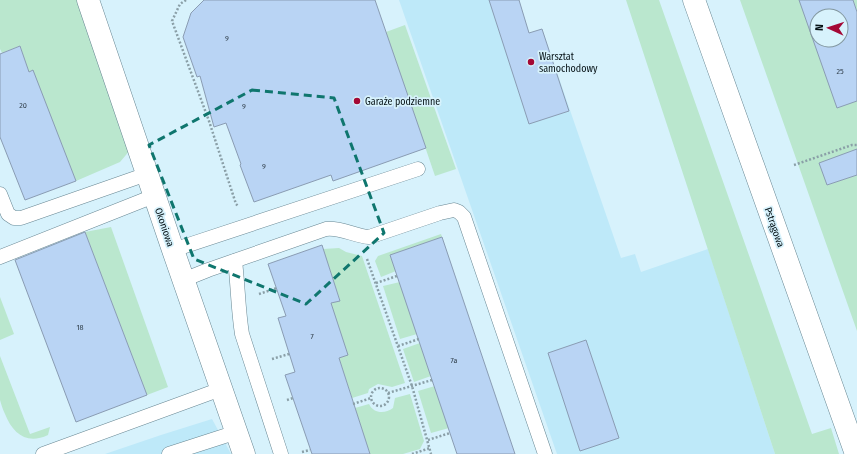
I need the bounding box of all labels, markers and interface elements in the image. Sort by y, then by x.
north arrow [809,8,849,48]
text: N [813,24,826,31]
house number: 9 [225,34,229,43]
place label: Warsztat samochodowy [539,51,598,75]
marker: Warsztat samochodowy [526,57,536,67]
house number: 25 [836,67,844,76]
marker: Garaże podziemne [352,96,362,106]
place label: Garaże podziemne [365,96,440,108]
house number: 20 [19,101,27,110]
house number: 9 [242,102,246,111]
house number: 9 [262,162,266,171]
street label: Okoniowa [152,206,176,249]
street label: Pstrągowa [762,206,787,249]
house number: 18 [76,323,84,332]
house number: 7 [310,332,314,341]
house number: 7a [451,356,458,365]

